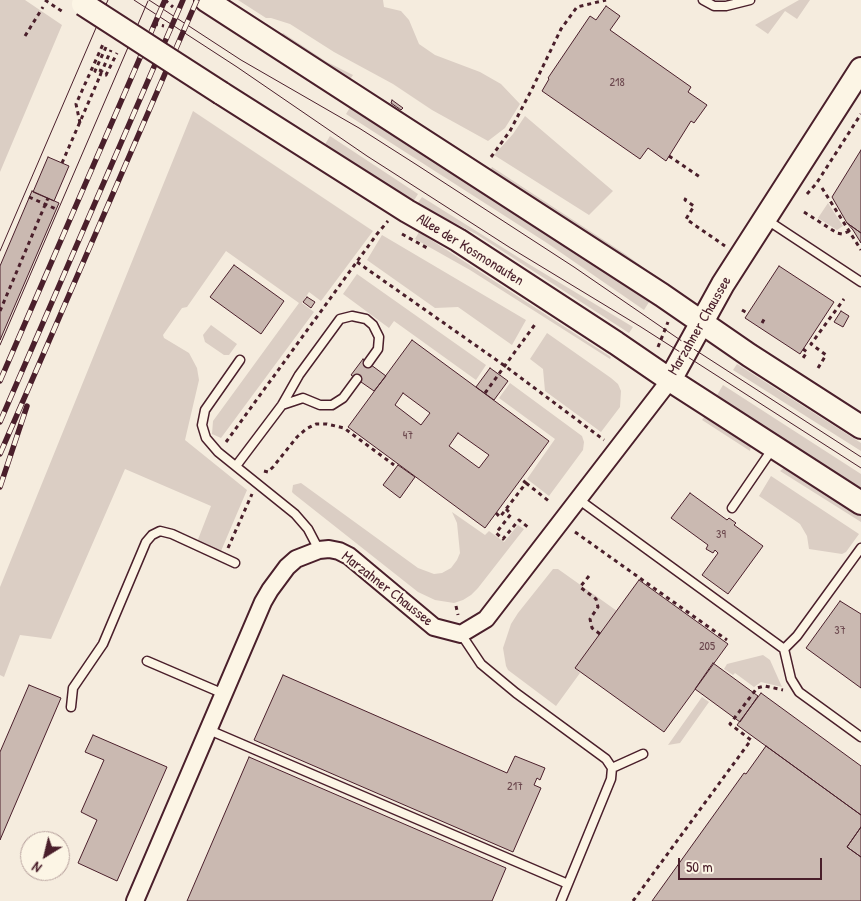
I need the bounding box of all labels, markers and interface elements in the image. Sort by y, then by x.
house number: 218 [609,76,625,90]
street label: Allee der Kosmonauten [413,210,527,290]
street label: Marzahner Chaussee [664,273,736,379]
house number: 47 [403,429,413,443]
house number: 39 [716,528,726,542]
street label: Marzahner Chaussee [338,548,436,630]
house number: 37 [834,624,846,638]
house number: 205 [699,640,715,654]
house number: 217 [507,780,523,794]
north arrow [20,831,70,881]
scale bar [681,848,825,880]
text: 50 m [686,856,713,877]
text: N [28,858,45,878]

